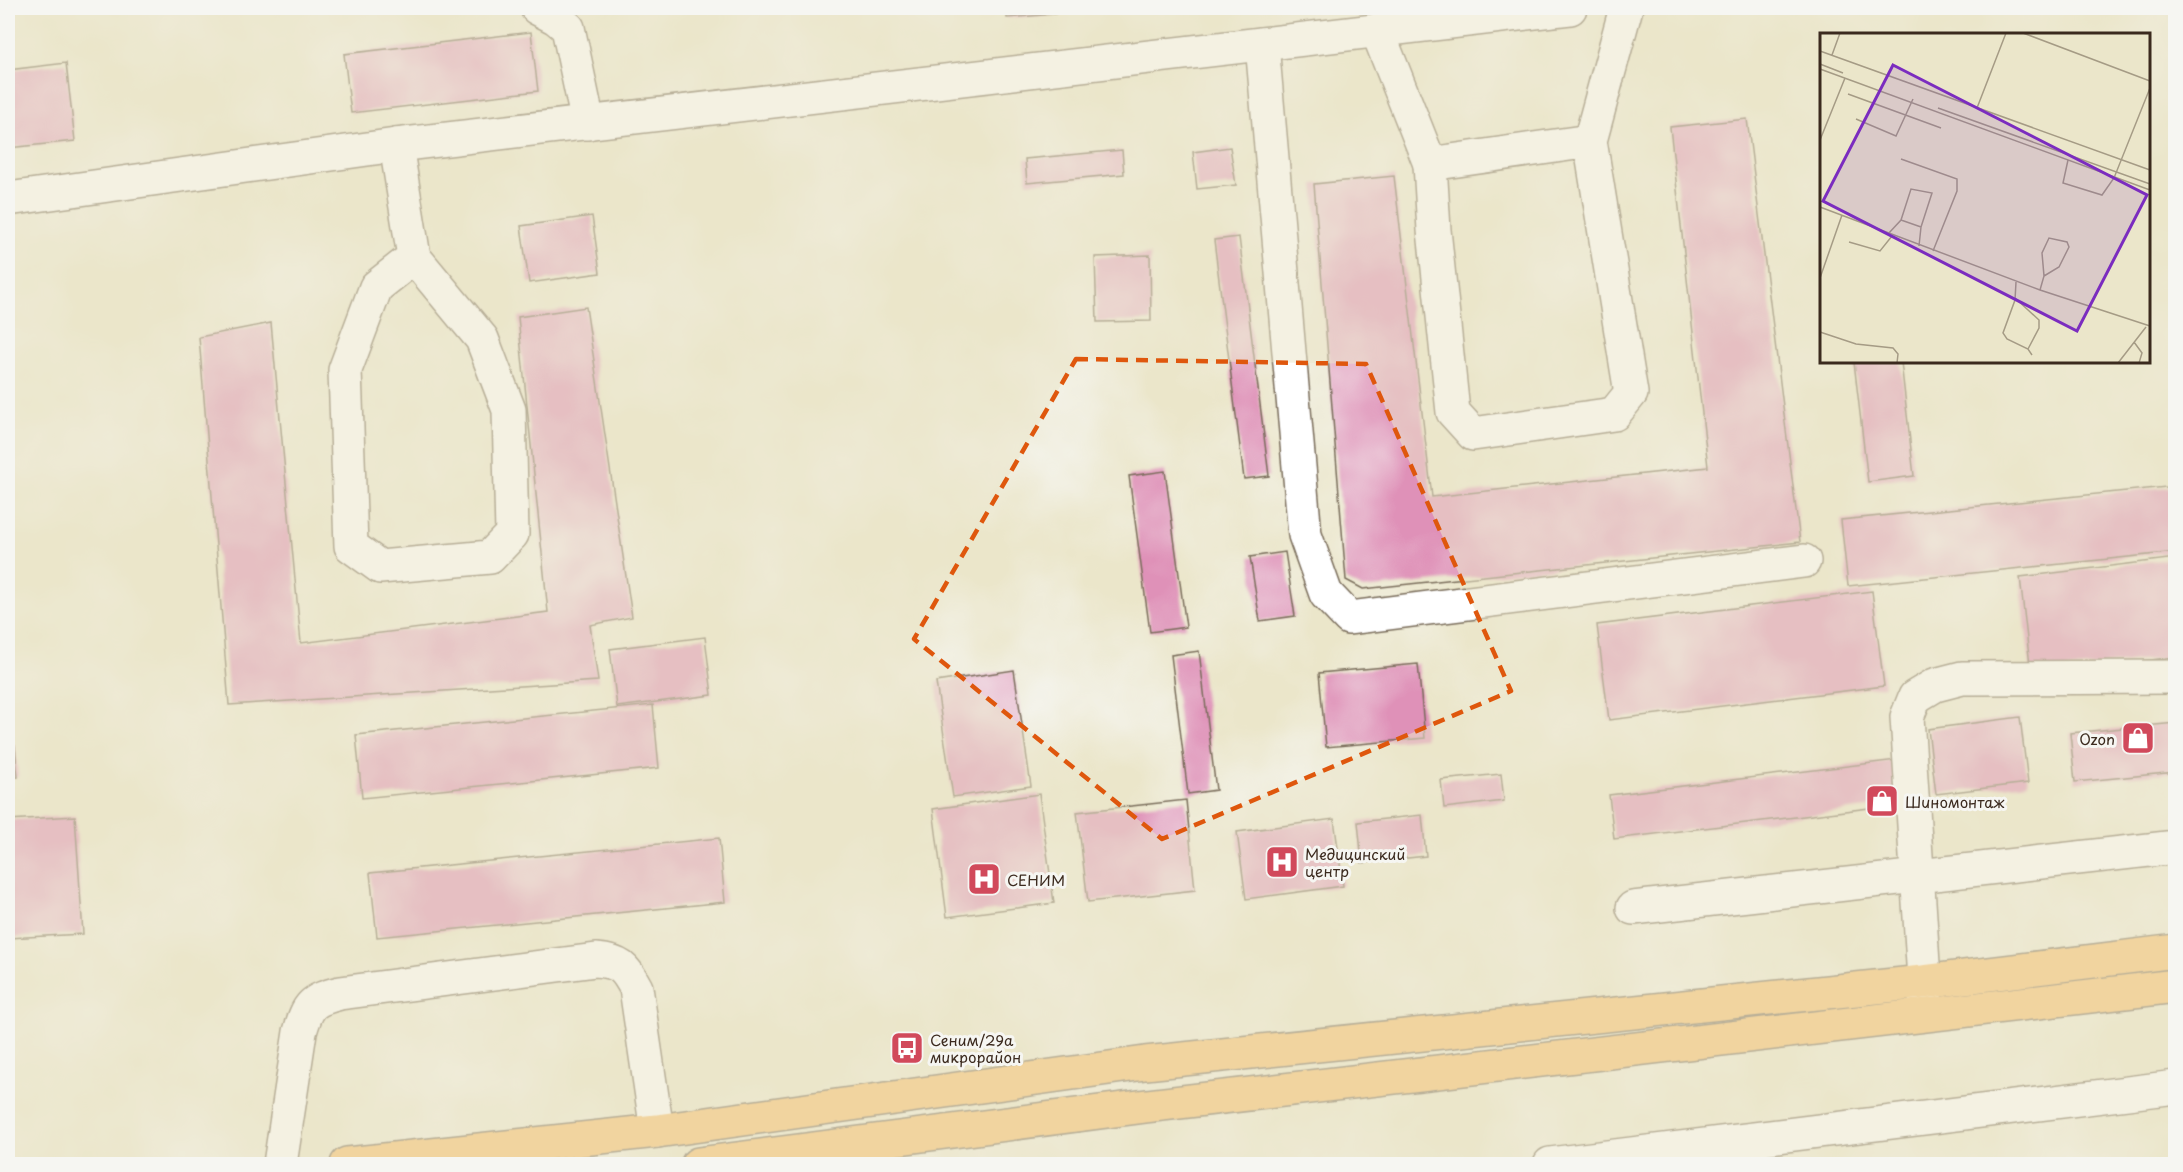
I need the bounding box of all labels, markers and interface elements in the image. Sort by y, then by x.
inset map [1820,33,2150,363]
shop icon: Ozon [2120,720,2156,756]
place label: Ozon [2079,727,2115,750]
shop icon: Шиномонтаж [1864,783,1900,819]
place label: Шиномонтаж [1905,790,2004,813]
place label: Медицинский центр [1305,842,1405,882]
hospital icon: Медицинский центр [1264,844,1300,880]
hospital icon: СЕНИМ [966,861,1002,897]
place label: СЕНИМ [1007,868,1065,891]
place label: Сеним/29а микрорайон [930,1028,1021,1068]
bus stop icon: Сеним/29а микрорайон [889,1030,925,1066]

